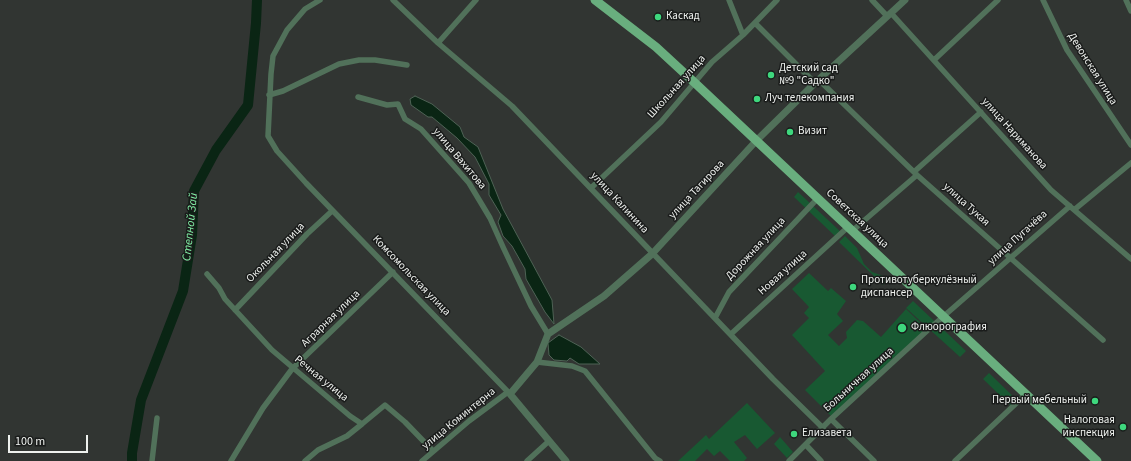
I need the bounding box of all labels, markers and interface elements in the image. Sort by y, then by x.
place label: Каскад [666,10,700,24]
marker: Каскад [653,12,663,22]
street label: Девонская улица [1064,30,1120,108]
street label: Школьная улица [645,53,709,121]
place label: Детский сад №9 "Садко" [779,62,838,88]
marker: Детский сад №9 "Садко" [766,70,776,80]
place label: Луч телекомпания [765,92,854,106]
marker: Луч телекомпания [752,94,762,104]
street label: улица Нариманова [978,95,1050,173]
place label: Визит [798,125,827,139]
street label: улица Вахитова [429,126,489,192]
marker: Визит [785,127,795,137]
street label: улица Тагирова [666,158,728,222]
street label: улица Калинина [587,170,651,236]
street label: улица Тукая [940,181,992,229]
street label: Советская улица [823,187,891,251]
water label: Степной Зай [180,192,202,262]
street label: улица Пугачёва [986,208,1050,268]
street label: Дорожная улица [724,215,788,283]
street label: Окольная улица [244,220,308,286]
street label: Комсомольская улица [369,233,453,319]
street label: Новая улица [756,248,810,298]
place label: Противотуберкулёзный диспансер [861,274,977,300]
marker: Противотуберкулёзный диспансер [848,282,858,292]
street label: Аграрная улица [299,288,363,350]
place label: Флюорография [911,321,987,335]
marker: Флюорография [896,322,908,334]
street label: Больничная улица [821,345,897,415]
street label: Речная улица [291,353,351,405]
street label: улица Коминтерна [420,385,498,453]
place label: Первый мебельный [992,394,1087,408]
marker: Первый мебельный [1090,396,1100,406]
place label: Налоговая инспекция [1063,414,1115,440]
marker: Налоговая инспекция [1118,422,1128,432]
scale bar [10,427,90,453]
place label: Елизавета [802,427,852,441]
marker: Елизавета [789,429,799,439]
text: 100 m [15,433,45,450]

